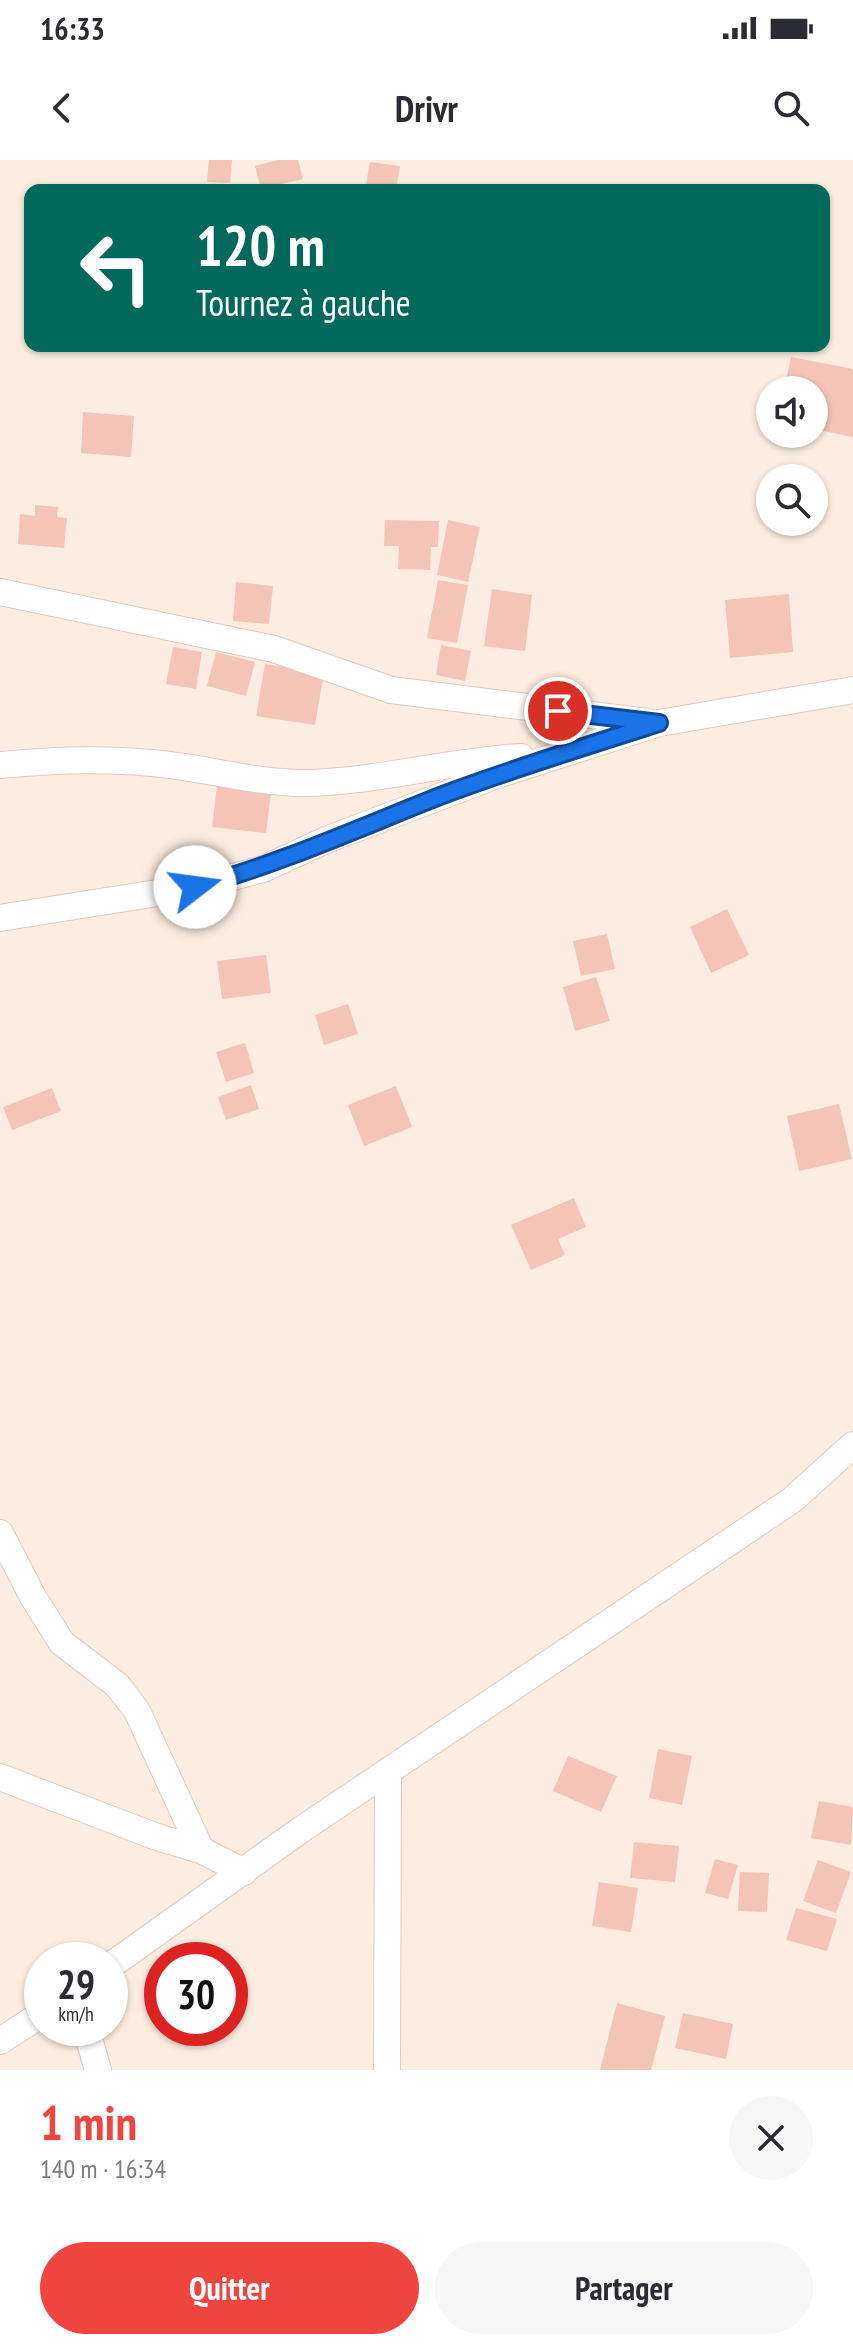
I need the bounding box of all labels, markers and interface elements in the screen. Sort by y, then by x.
text: 16:33 [40,9,105,48]
text: Drivr [395,85,458,132]
icon: back [40,86,84,130]
icon: search [769,86,813,130]
text: 120 m [196,209,325,281]
icon: left [64,216,168,320]
text: Tournez à gauche [196,279,411,326]
map controls [756,376,828,536]
button: sound [756,376,828,448]
button: search [756,464,828,536]
pin [524,677,592,745]
icon: arrive [536,689,580,733]
position arrow [153,845,237,929]
speed limit sign: 30 [144,1942,248,2046]
text: 29 [57,1958,95,2010]
text: km/h [58,2001,94,2027]
text: 1 min [40,2091,137,2153]
button: close [729,2096,813,2180]
text: 140 m · 16:34 [40,2152,166,2185]
button: Quitter [40,2242,419,2334]
button: Partager [435,2242,813,2334]

